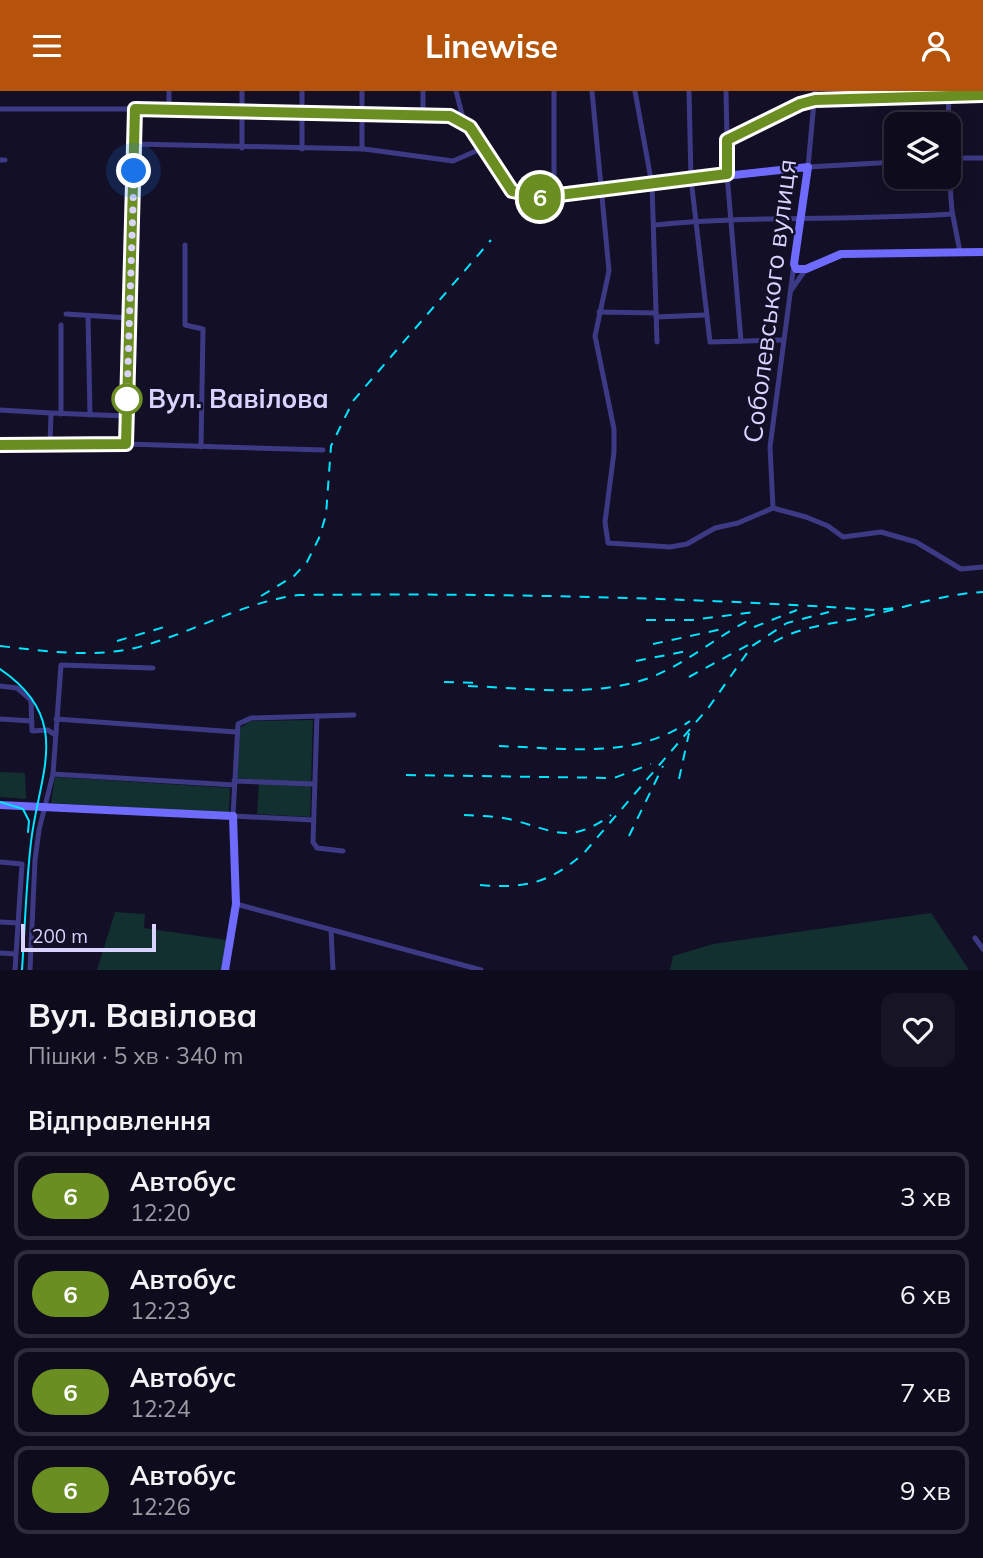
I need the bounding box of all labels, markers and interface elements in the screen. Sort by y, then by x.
text: Linewise [425,26,558,66]
icon: menu [28,27,66,65]
icon: person [917,27,955,65]
map controls [884,112,961,189]
button: layers [884,112,961,189]
your location [116,153,151,188]
street label: Соболевського вулиця [736,157,803,445]
line badge: 6 [517,174,563,220]
text: 6 [533,182,547,212]
place label: Вул. Вавілова [148,382,329,415]
marker: Вул. Вавілова [112,384,142,414]
scale bar [21,921,156,953]
text: 200 m [32,924,88,948]
button: heart [881,993,955,1067]
text: Вул. Вавілова [28,994,257,1035]
text: Пішки · 5 хв · 340 m [28,1041,244,1070]
text: Відправлення [28,1104,211,1137]
text: Автобус [130,1165,236,1198]
text: 3 хв [900,1180,951,1213]
text: 6 [63,1181,78,1211]
text: 12:20 [130,1198,190,1227]
text: Автобус [130,1263,236,1296]
text: 6 хв [900,1278,951,1311]
text: 6 [63,1279,78,1309]
text: 12:23 [130,1296,190,1325]
text: Автобус [130,1361,236,1394]
text: 7 хв [900,1376,951,1409]
text: 6 [63,1377,78,1407]
text: 12:24 [130,1394,190,1423]
text: Автобус [130,1459,236,1492]
text: 9 хв [900,1474,951,1507]
text: 6 [63,1475,78,1505]
text: 12:26 [130,1492,190,1521]

